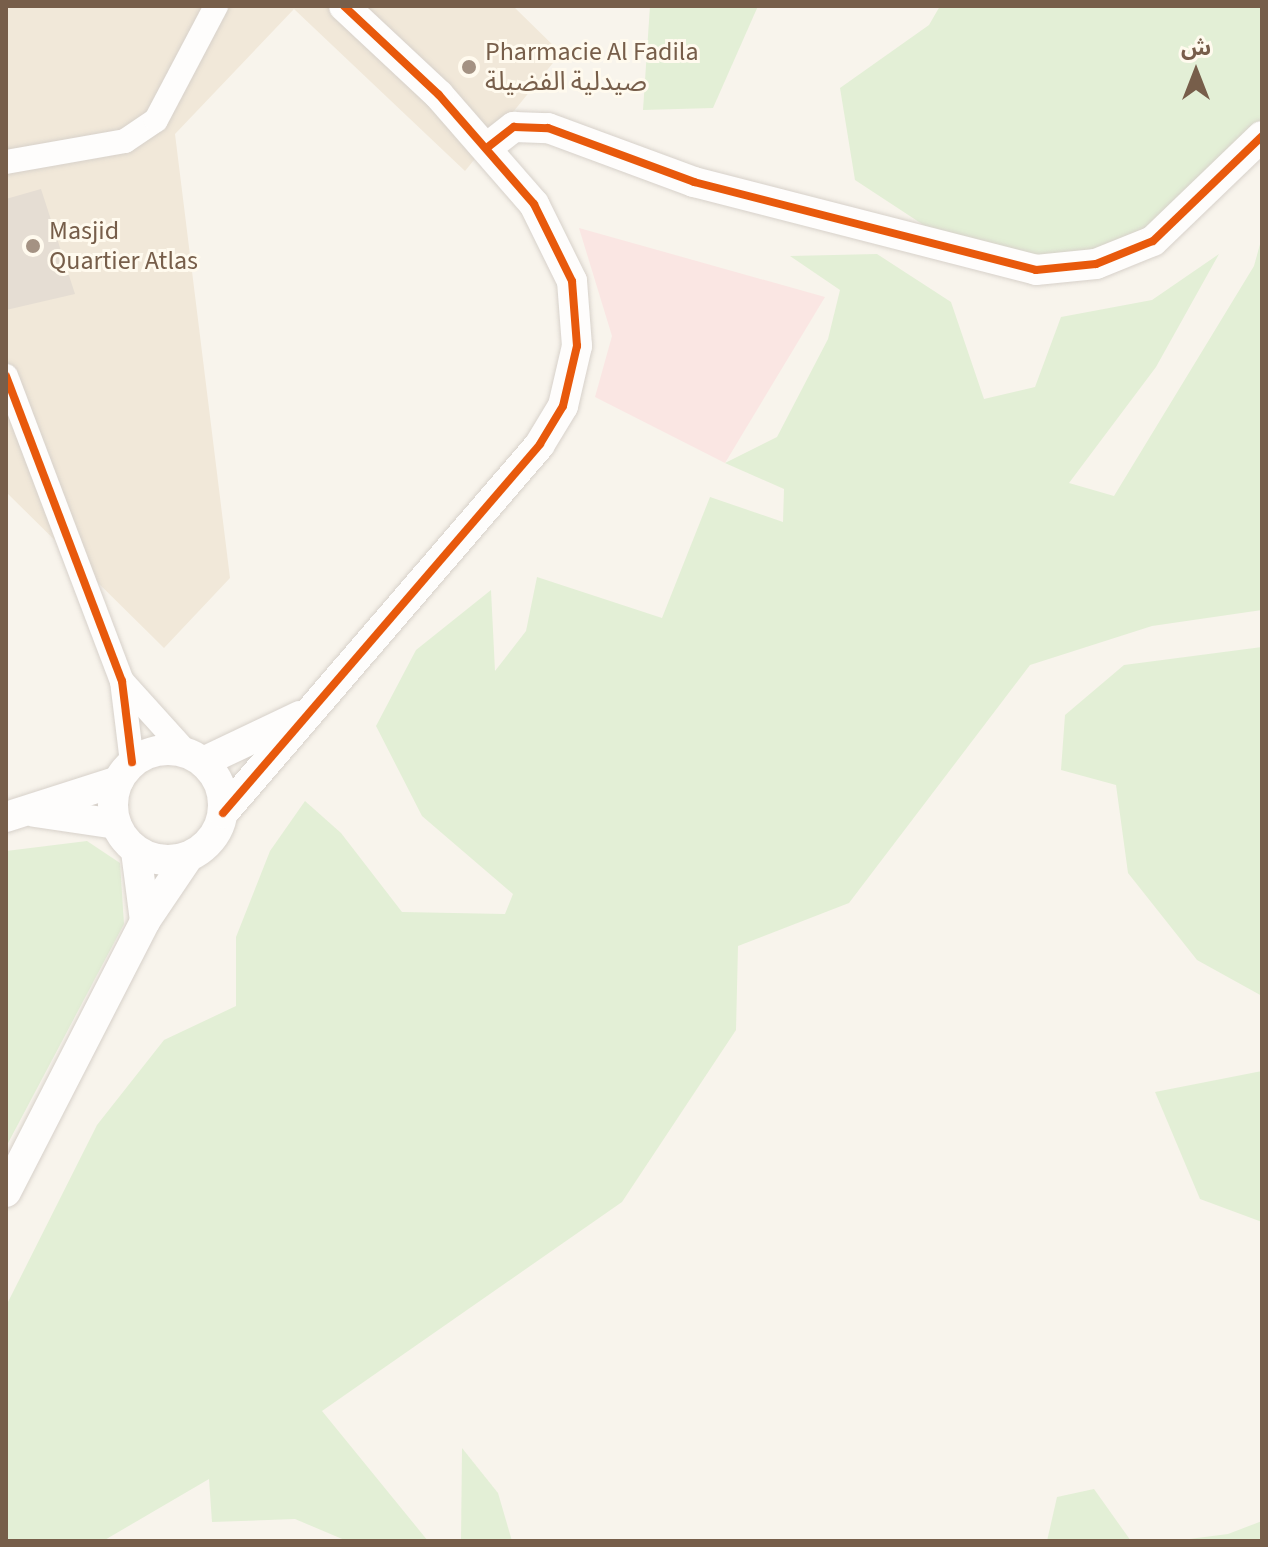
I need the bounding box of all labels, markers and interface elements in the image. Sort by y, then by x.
north arrow [1156,32,1236,112]
text: ش [1181,32,1211,64]
place label: Pharmacie Al Fadila صيدلية الفضيلة [485,36,699,98]
marker: Pharmacie Al Fadila صيدلية الفضيلة [460,58,478,76]
place label: Masjid Quartier Atlas [49,215,198,276]
marker: Masjid Quartier Atlas [24,237,42,255]

